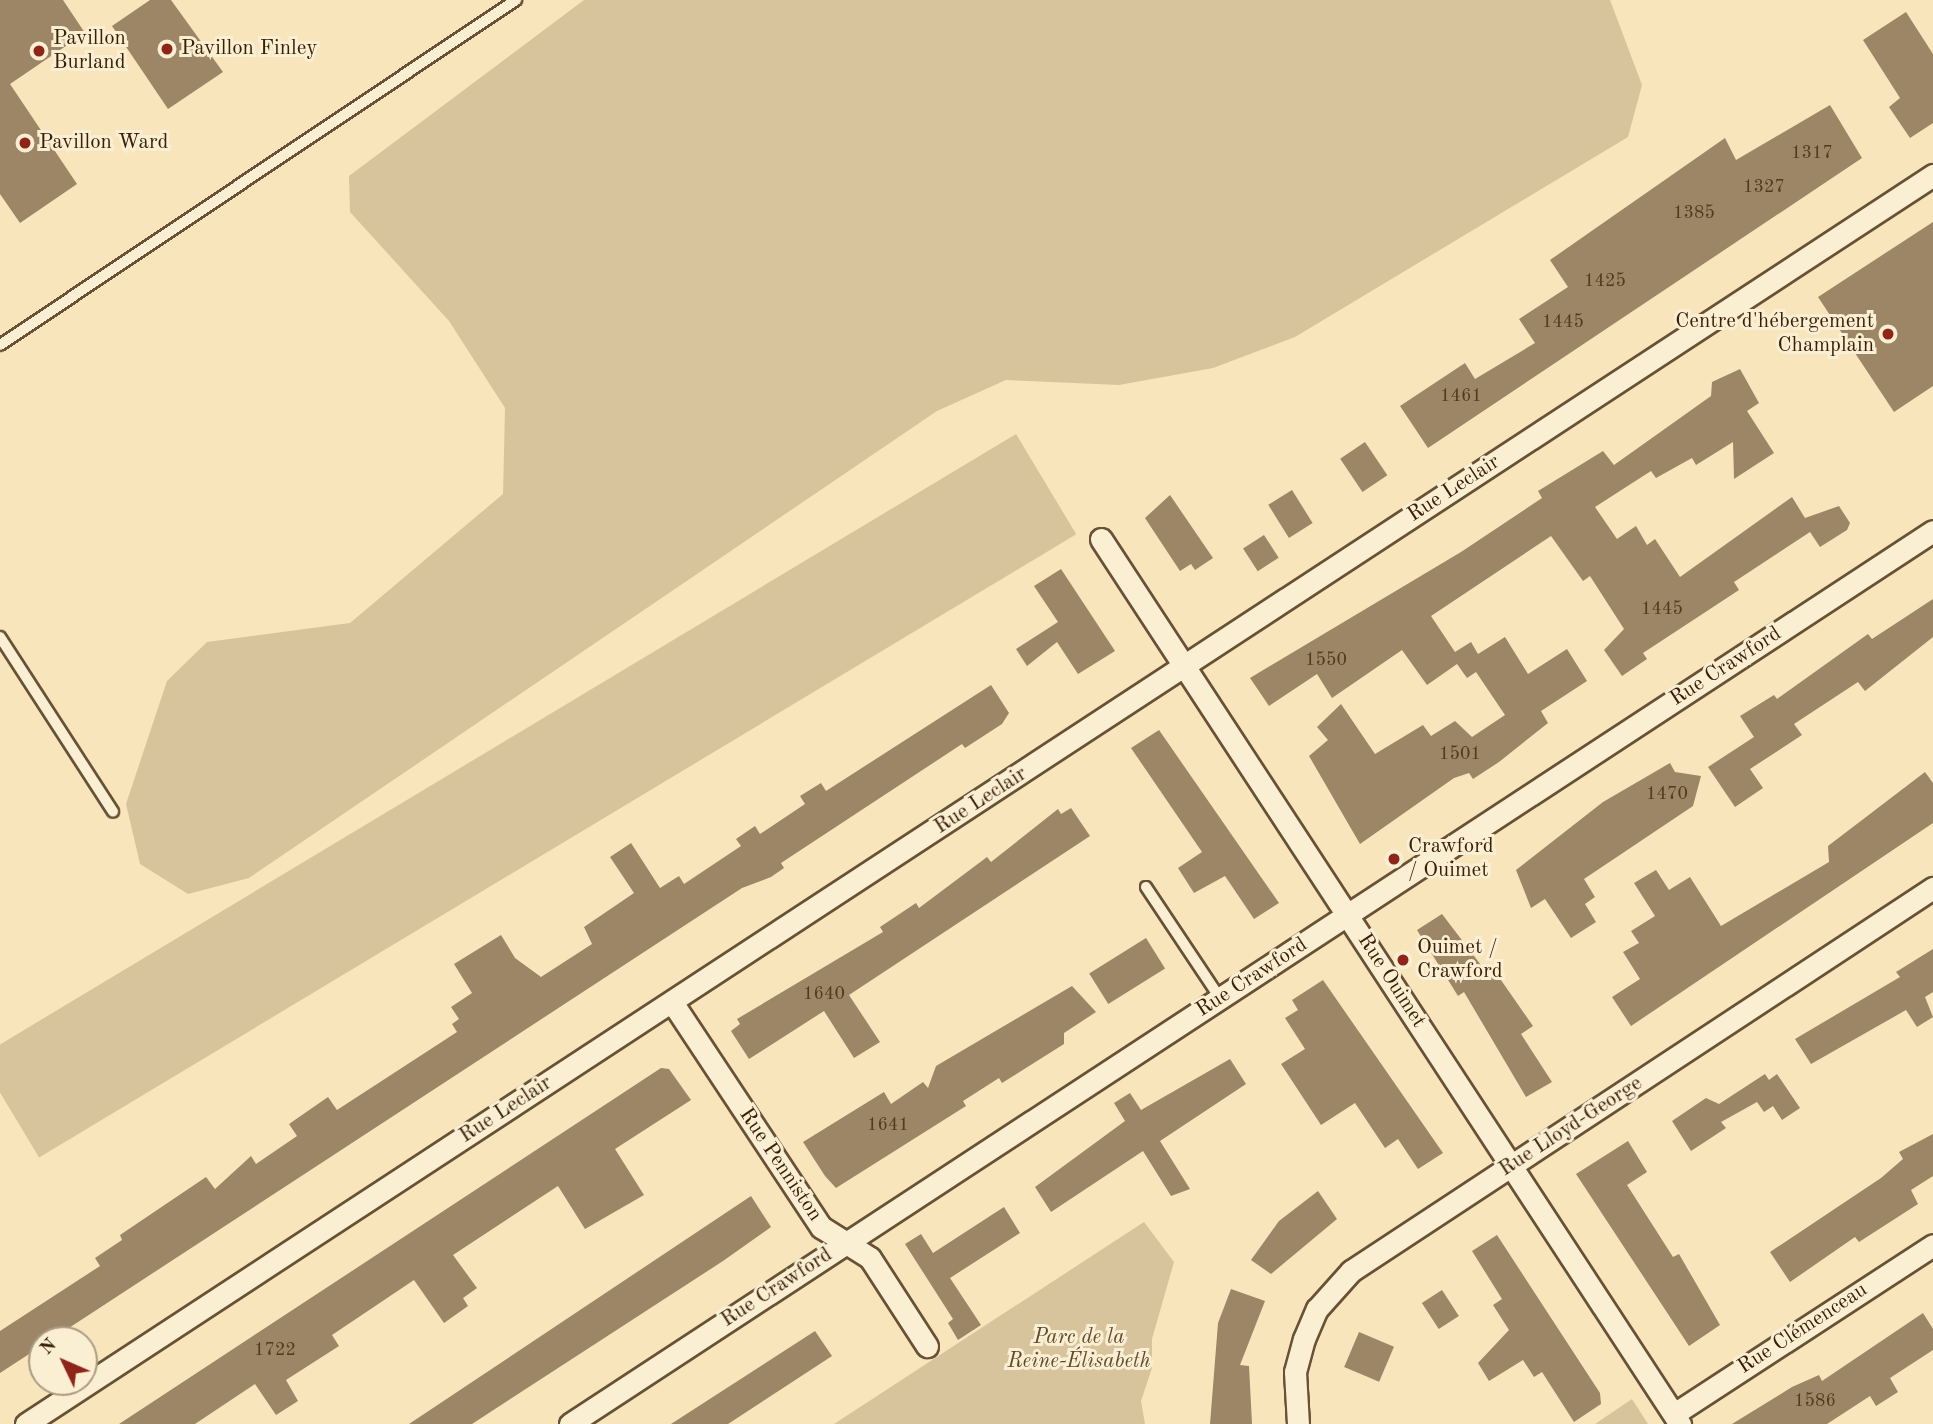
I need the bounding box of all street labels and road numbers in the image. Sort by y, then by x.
street label: Rue Leclair [1403,450,1505,528]
street label: Rue Crawford [1666,622,1786,712]
street label: Rue Leclair [930,762,1032,840]
street label: Rue Ouimet [1351,929,1431,1033]
street label: Rue Crawford [1192,933,1312,1023]
street label: Rue Leclair [455,1071,557,1149]
street label: Rue Lloyd-George [1495,1071,1647,1183]
street label: Rue Penniston [733,1104,827,1226]
street label: Rue Crawford [717,1243,837,1333]
street label: Rue Clémenceau [1734,1278,1872,1380]

